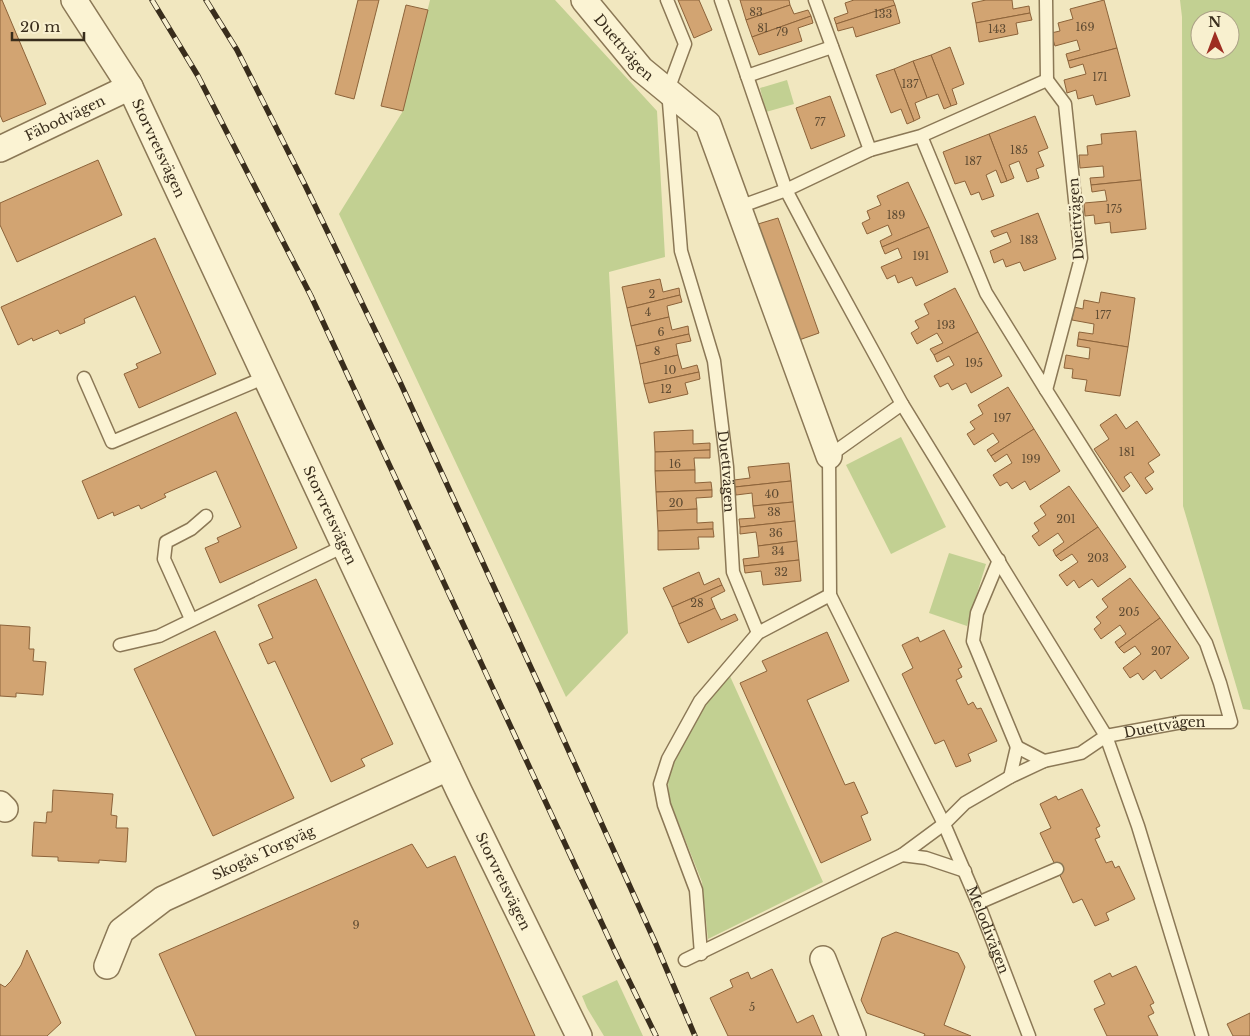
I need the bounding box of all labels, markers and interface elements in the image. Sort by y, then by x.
house number: 83 [749,5,763,19]
house number: 133 [874,7,892,21]
scale bar [12,10,85,42]
street label: Duettvägen [590,10,658,85]
north arrow [1190,10,1240,60]
text: N [1208,13,1222,31]
text: 20 m [20,17,60,36]
house number: 169 [1075,20,1095,34]
house number: 81 [757,21,769,35]
house number: 143 [988,22,1006,36]
house number: 79 [776,25,788,39]
house number: 171 [1092,70,1108,84]
house number: 137 [901,77,919,91]
street label: Fäbodvägen [22,91,108,145]
street label: Storvretsvägen [128,96,190,201]
house number: 77 [814,115,826,129]
house number: 185 [1010,143,1028,157]
house number: 187 [964,154,982,168]
street label: Duettvägen [1064,177,1088,261]
house number: 175 [1106,202,1122,216]
house number: 189 [887,208,905,222]
house number: 183 [1020,233,1038,247]
house number: 191 [913,249,930,263]
house number: 2 [649,287,656,301]
house number: 4 [645,305,651,319]
house number: 177 [1095,308,1111,322]
house number: 193 [937,318,956,332]
house number: 6 [657,325,665,339]
house number: 8 [654,344,660,358]
house number: 195 [965,356,983,370]
house number: 10 [664,363,677,377]
house number: 12 [660,382,672,396]
house number: 197 [993,411,1011,425]
street label: Duettvägen [714,429,739,513]
house number: 181 [1119,445,1135,459]
house number: 199 [1021,452,1041,466]
house number: 16 [669,457,681,471]
street label: Storvretsvägen [299,463,361,568]
house number: 40 [765,487,779,501]
house number: 20 [669,496,683,510]
house number: 38 [767,505,781,519]
house number: 201 [1056,512,1076,526]
house number: 36 [769,526,783,540]
house number: 34 [771,544,785,558]
house number: 203 [1087,551,1109,565]
house number: 32 [774,565,788,579]
house number: 28 [690,596,704,610]
house number: 205 [1119,605,1139,619]
house number: 207 [1151,644,1172,658]
street label: Duettvägen [1122,713,1206,742]
street label: Skogås Torgväg [209,821,318,884]
street label: Storvretsvägen [472,829,535,933]
street label: Melodivägen [963,883,1013,977]
house number: 9 [352,918,360,932]
house number: 5 [749,1000,755,1014]

